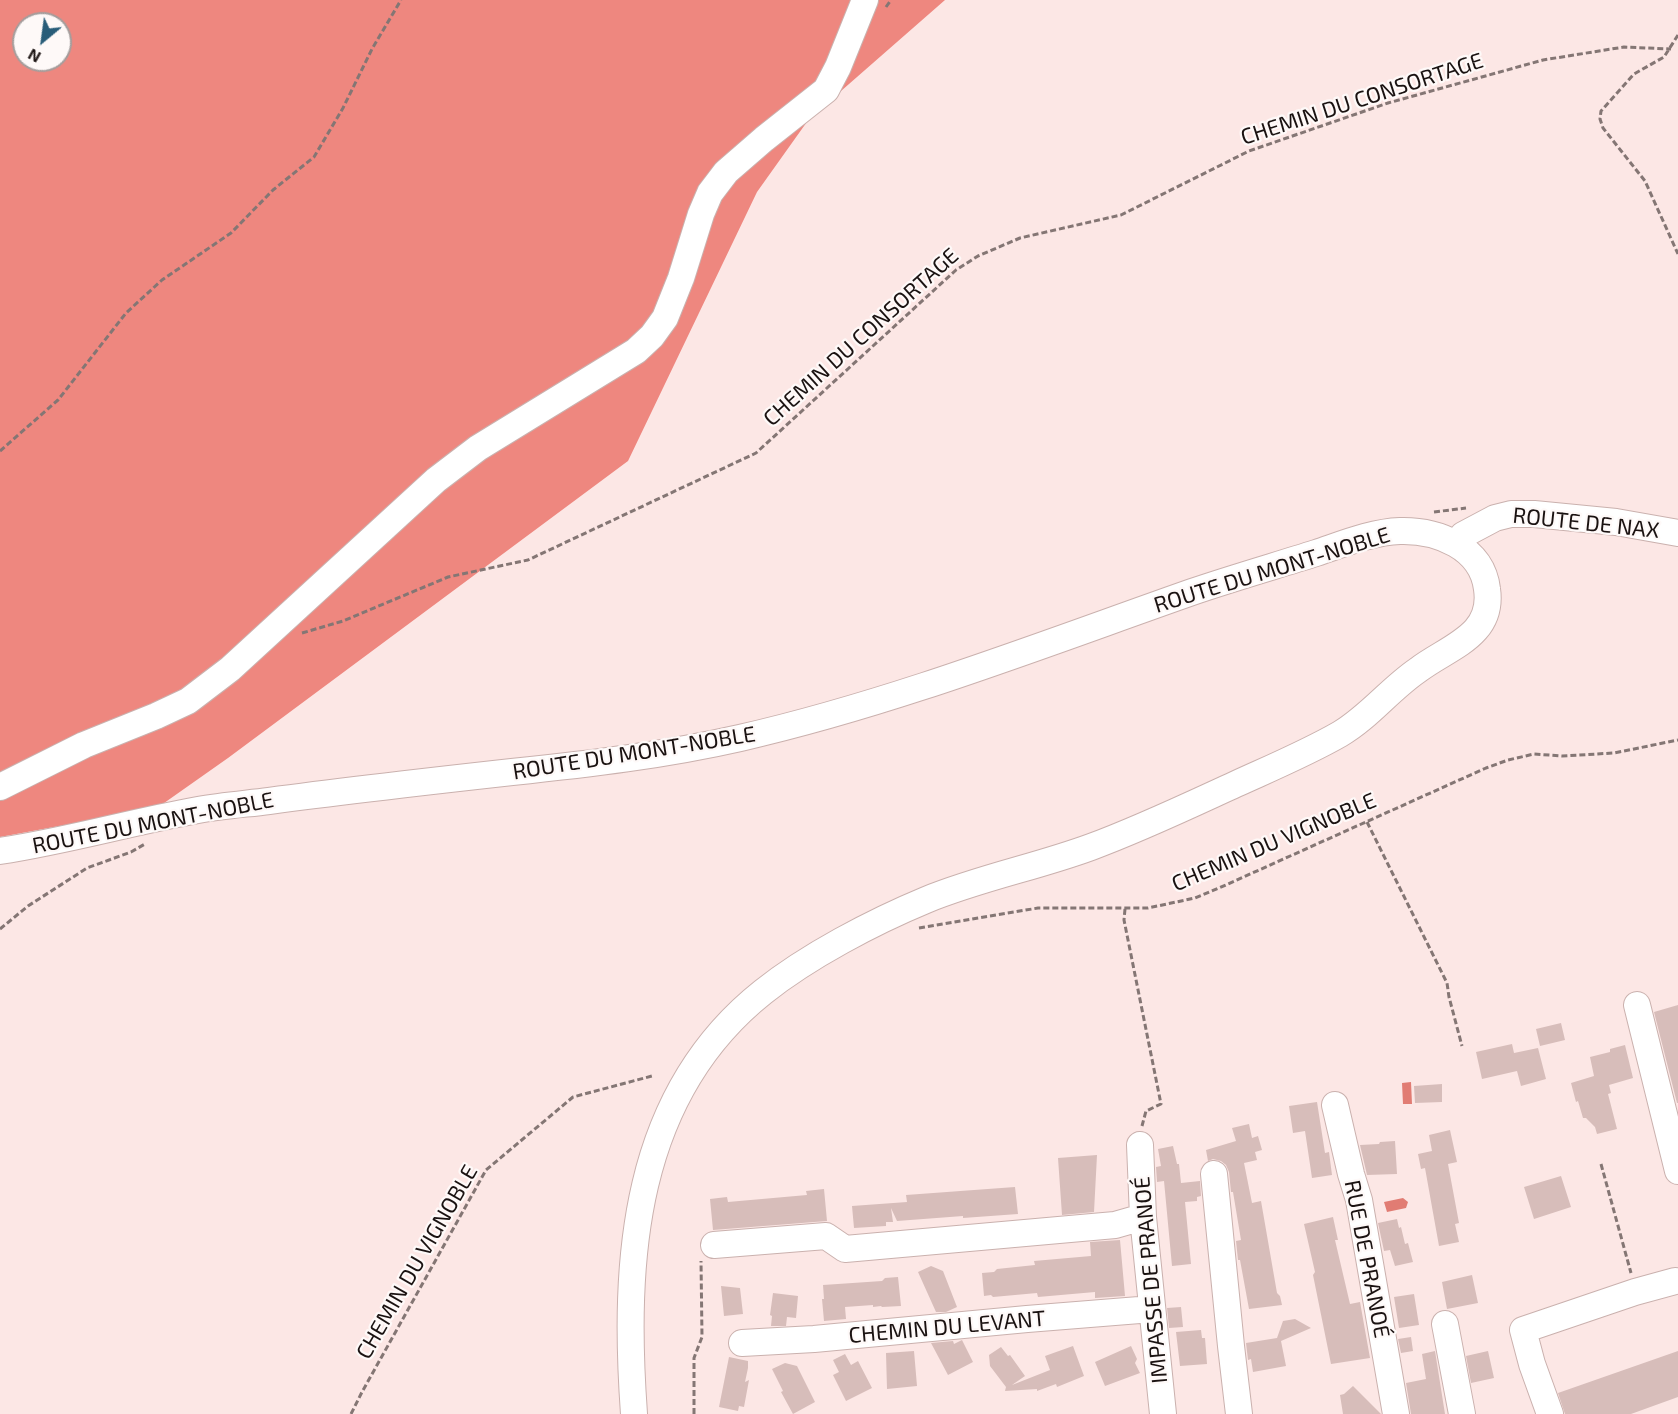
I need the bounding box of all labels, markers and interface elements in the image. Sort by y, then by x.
north arrow [12,12,72,72]
text: N [24,45,44,68]
street label: CHEMIN DU CONSORTAGE [1237,47,1487,151]
street label: CHEMIN DU CONSORTAGE [758,242,964,432]
street label: ROUTE DE NAX [1511,502,1661,544]
street label: ROUTE DU MONT-NOBLE [1151,521,1393,619]
street label: ROUTE DU MONT-NOBLE [511,721,757,785]
street label: ROUTE DU MONT-NOBLE [30,787,276,859]
street label: CHEMIN DU VIGNOBLE [1168,787,1380,897]
street label: CHEMIN DU VIGNOBLE [351,1160,483,1364]
street label: IMPASSE DE PRANOÉ [1129,1176,1173,1384]
street label: RUE DE PRANOÉ [1339,1178,1395,1340]
street label: CHEMIN DU LEVANT [848,1305,1046,1349]

